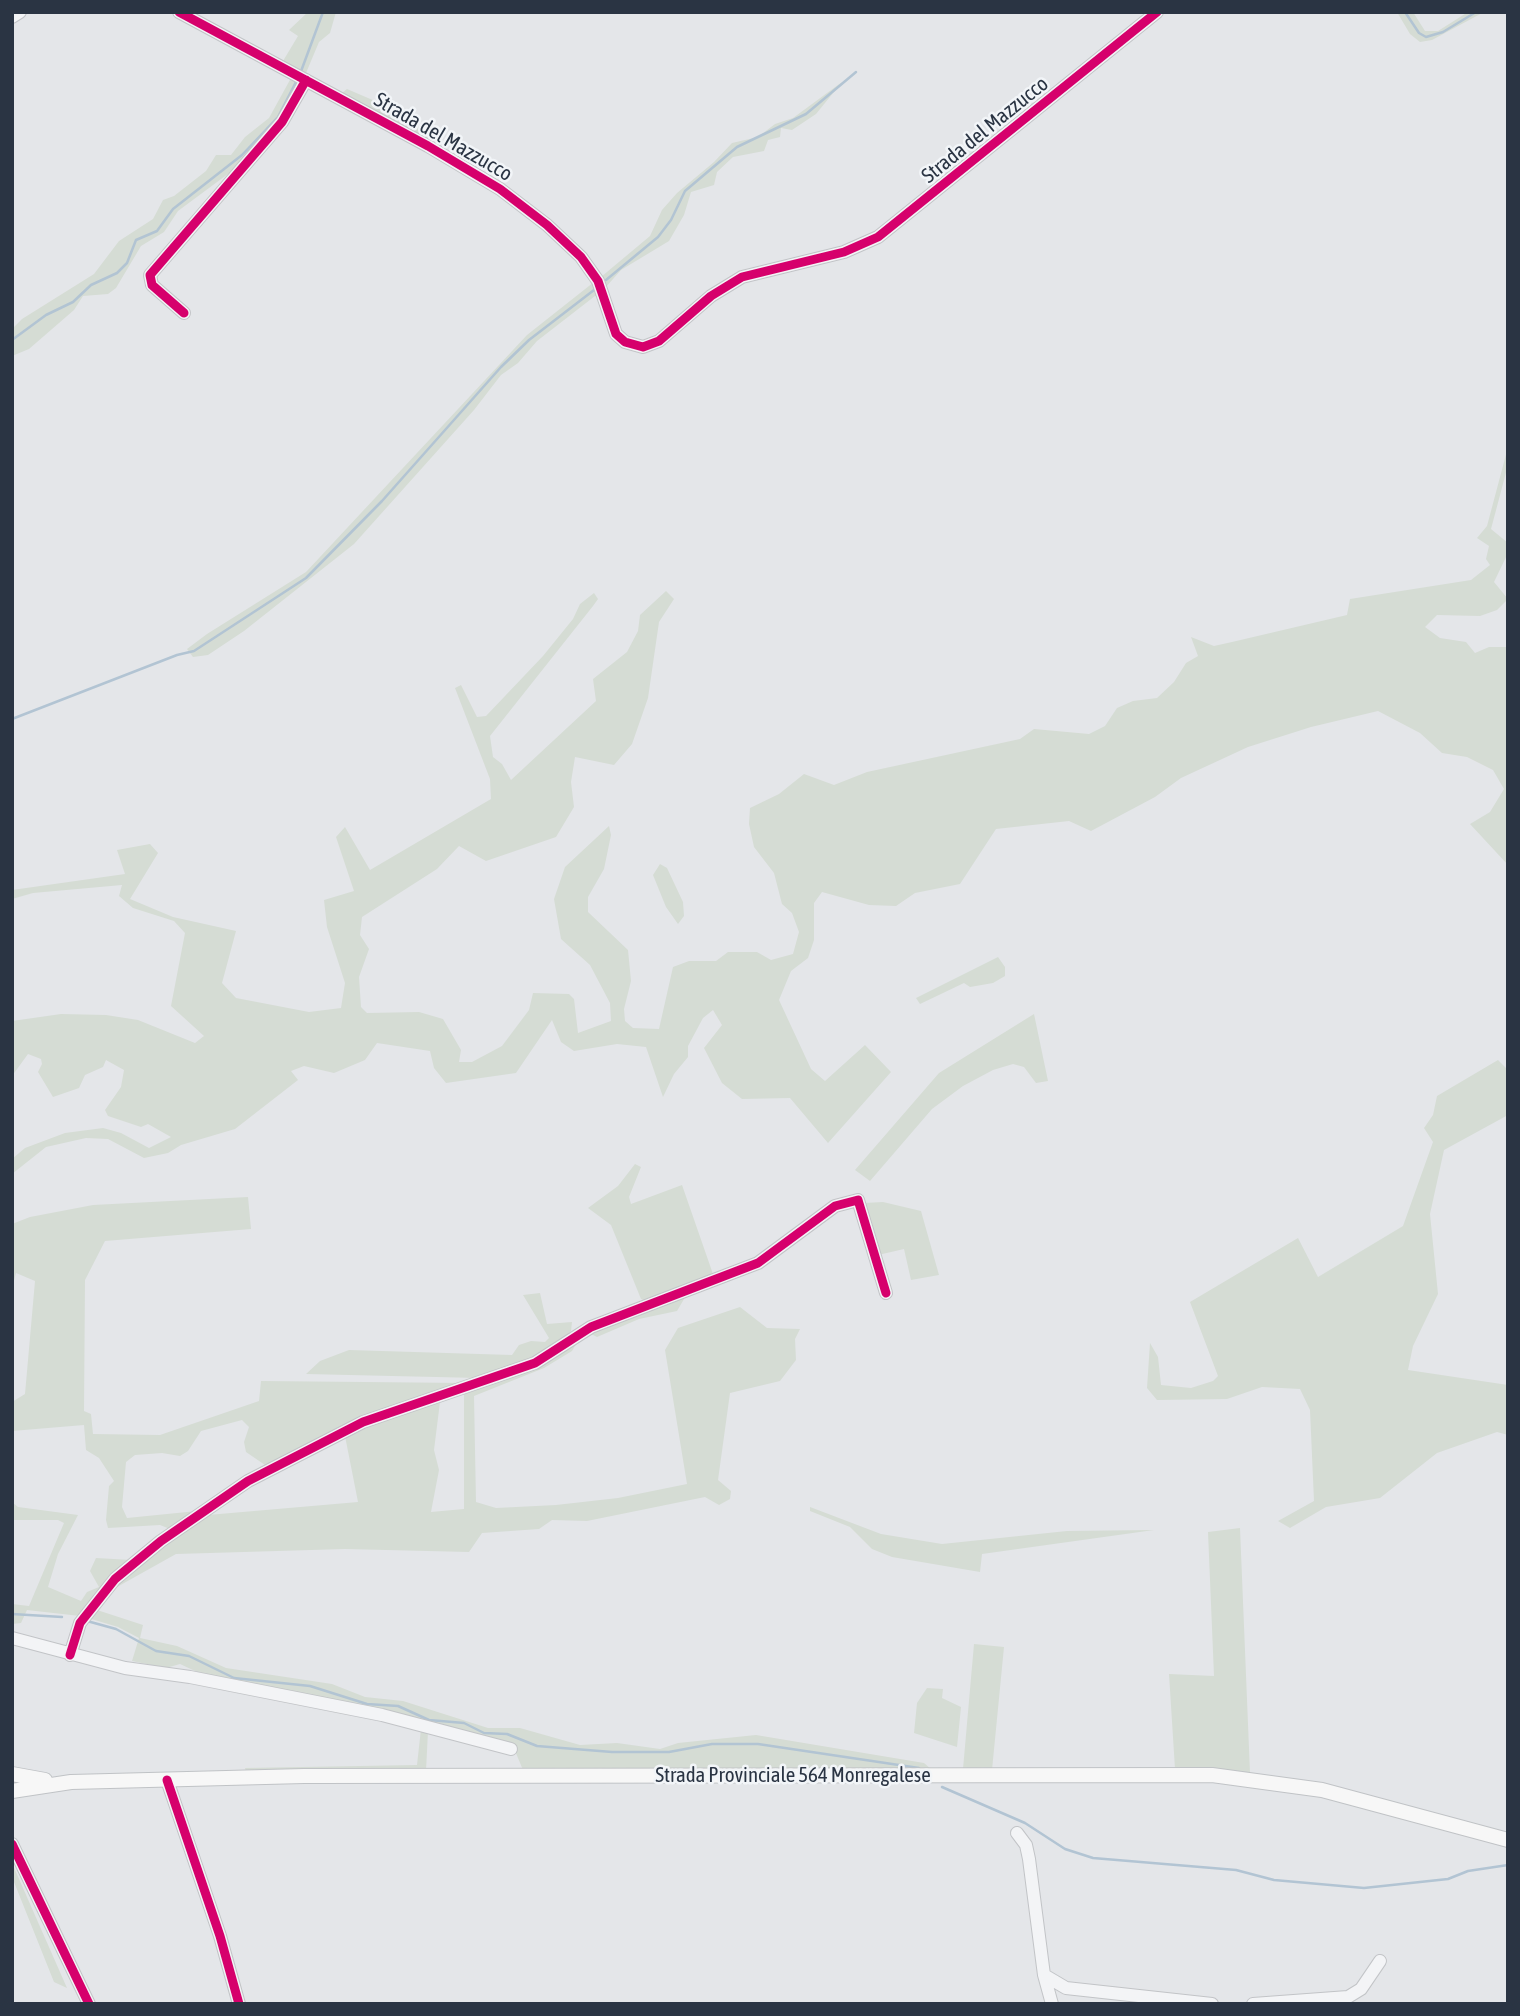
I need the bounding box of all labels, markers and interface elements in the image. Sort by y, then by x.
street label: Strada del Mazzucco [917,71,1053,189]
street label: Strada del Mazzucco [369,87,517,187]
street label: Strada Provinciale 564 Monregalese [655,1762,931,1788]

